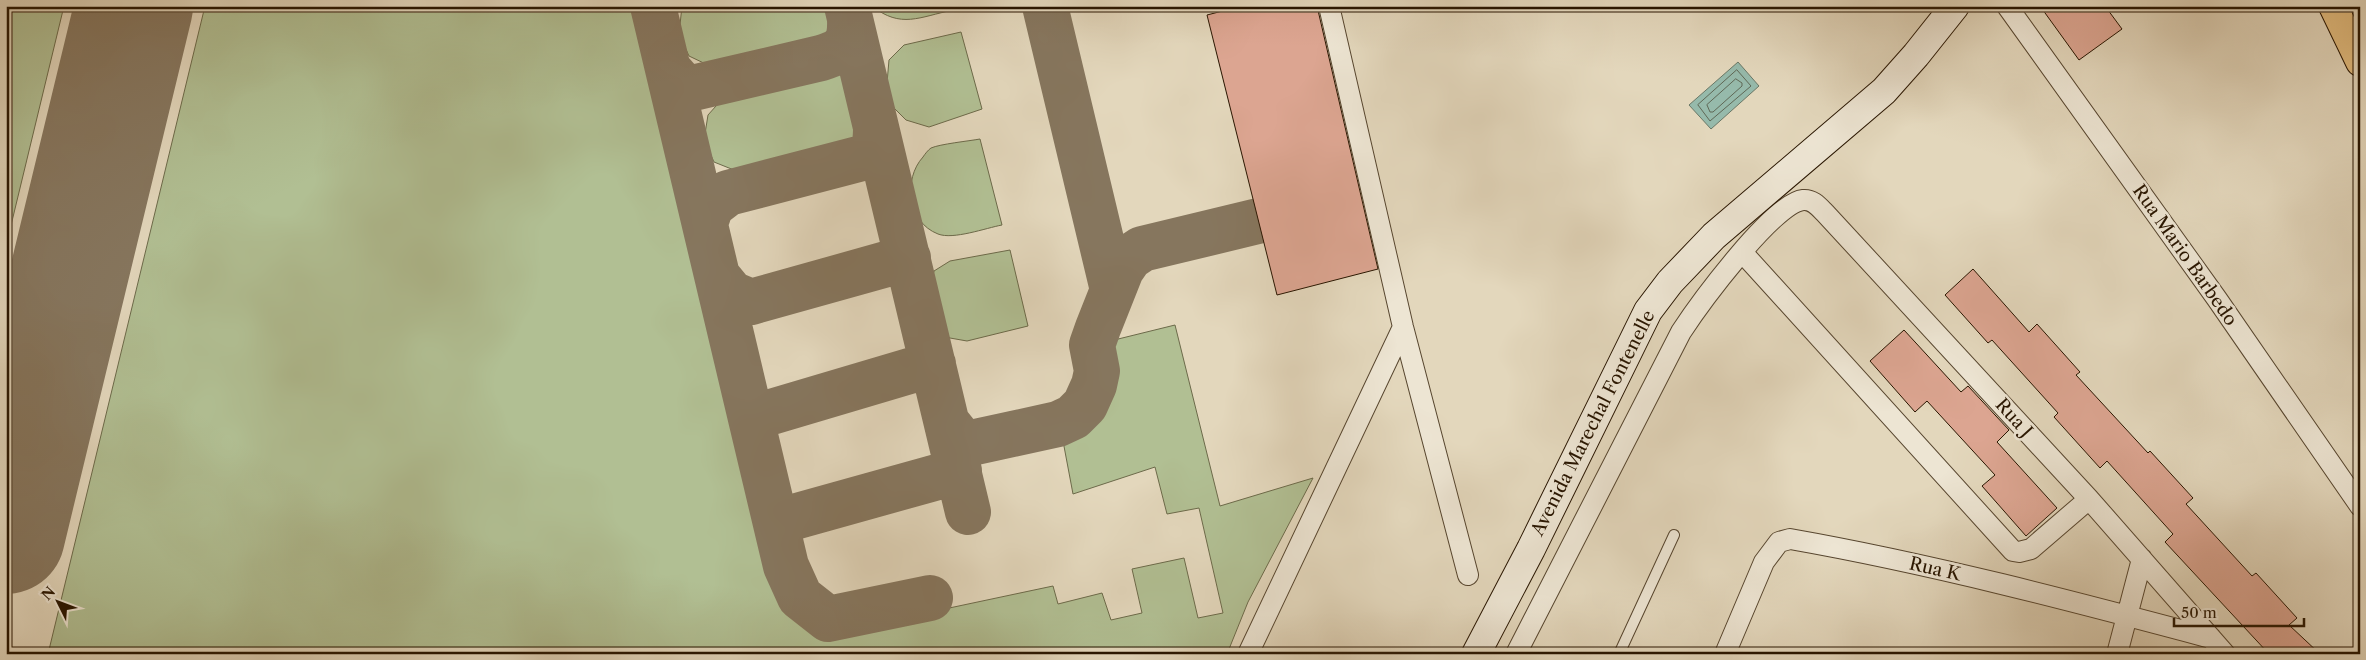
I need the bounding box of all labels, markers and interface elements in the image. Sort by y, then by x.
street label: Rua Mario Barbedo [2128,180,2242,330]
street label: Avenida Marechal Fontenelle [1526,306,1660,540]
street label: Rua J [1991,394,2037,442]
street label: Rua K [1907,552,1964,586]
north arrow [32,578,82,628]
text: N [38,583,59,604]
scale bar [2174,595,2304,627]
text: 50 m [2181,603,2217,622]

